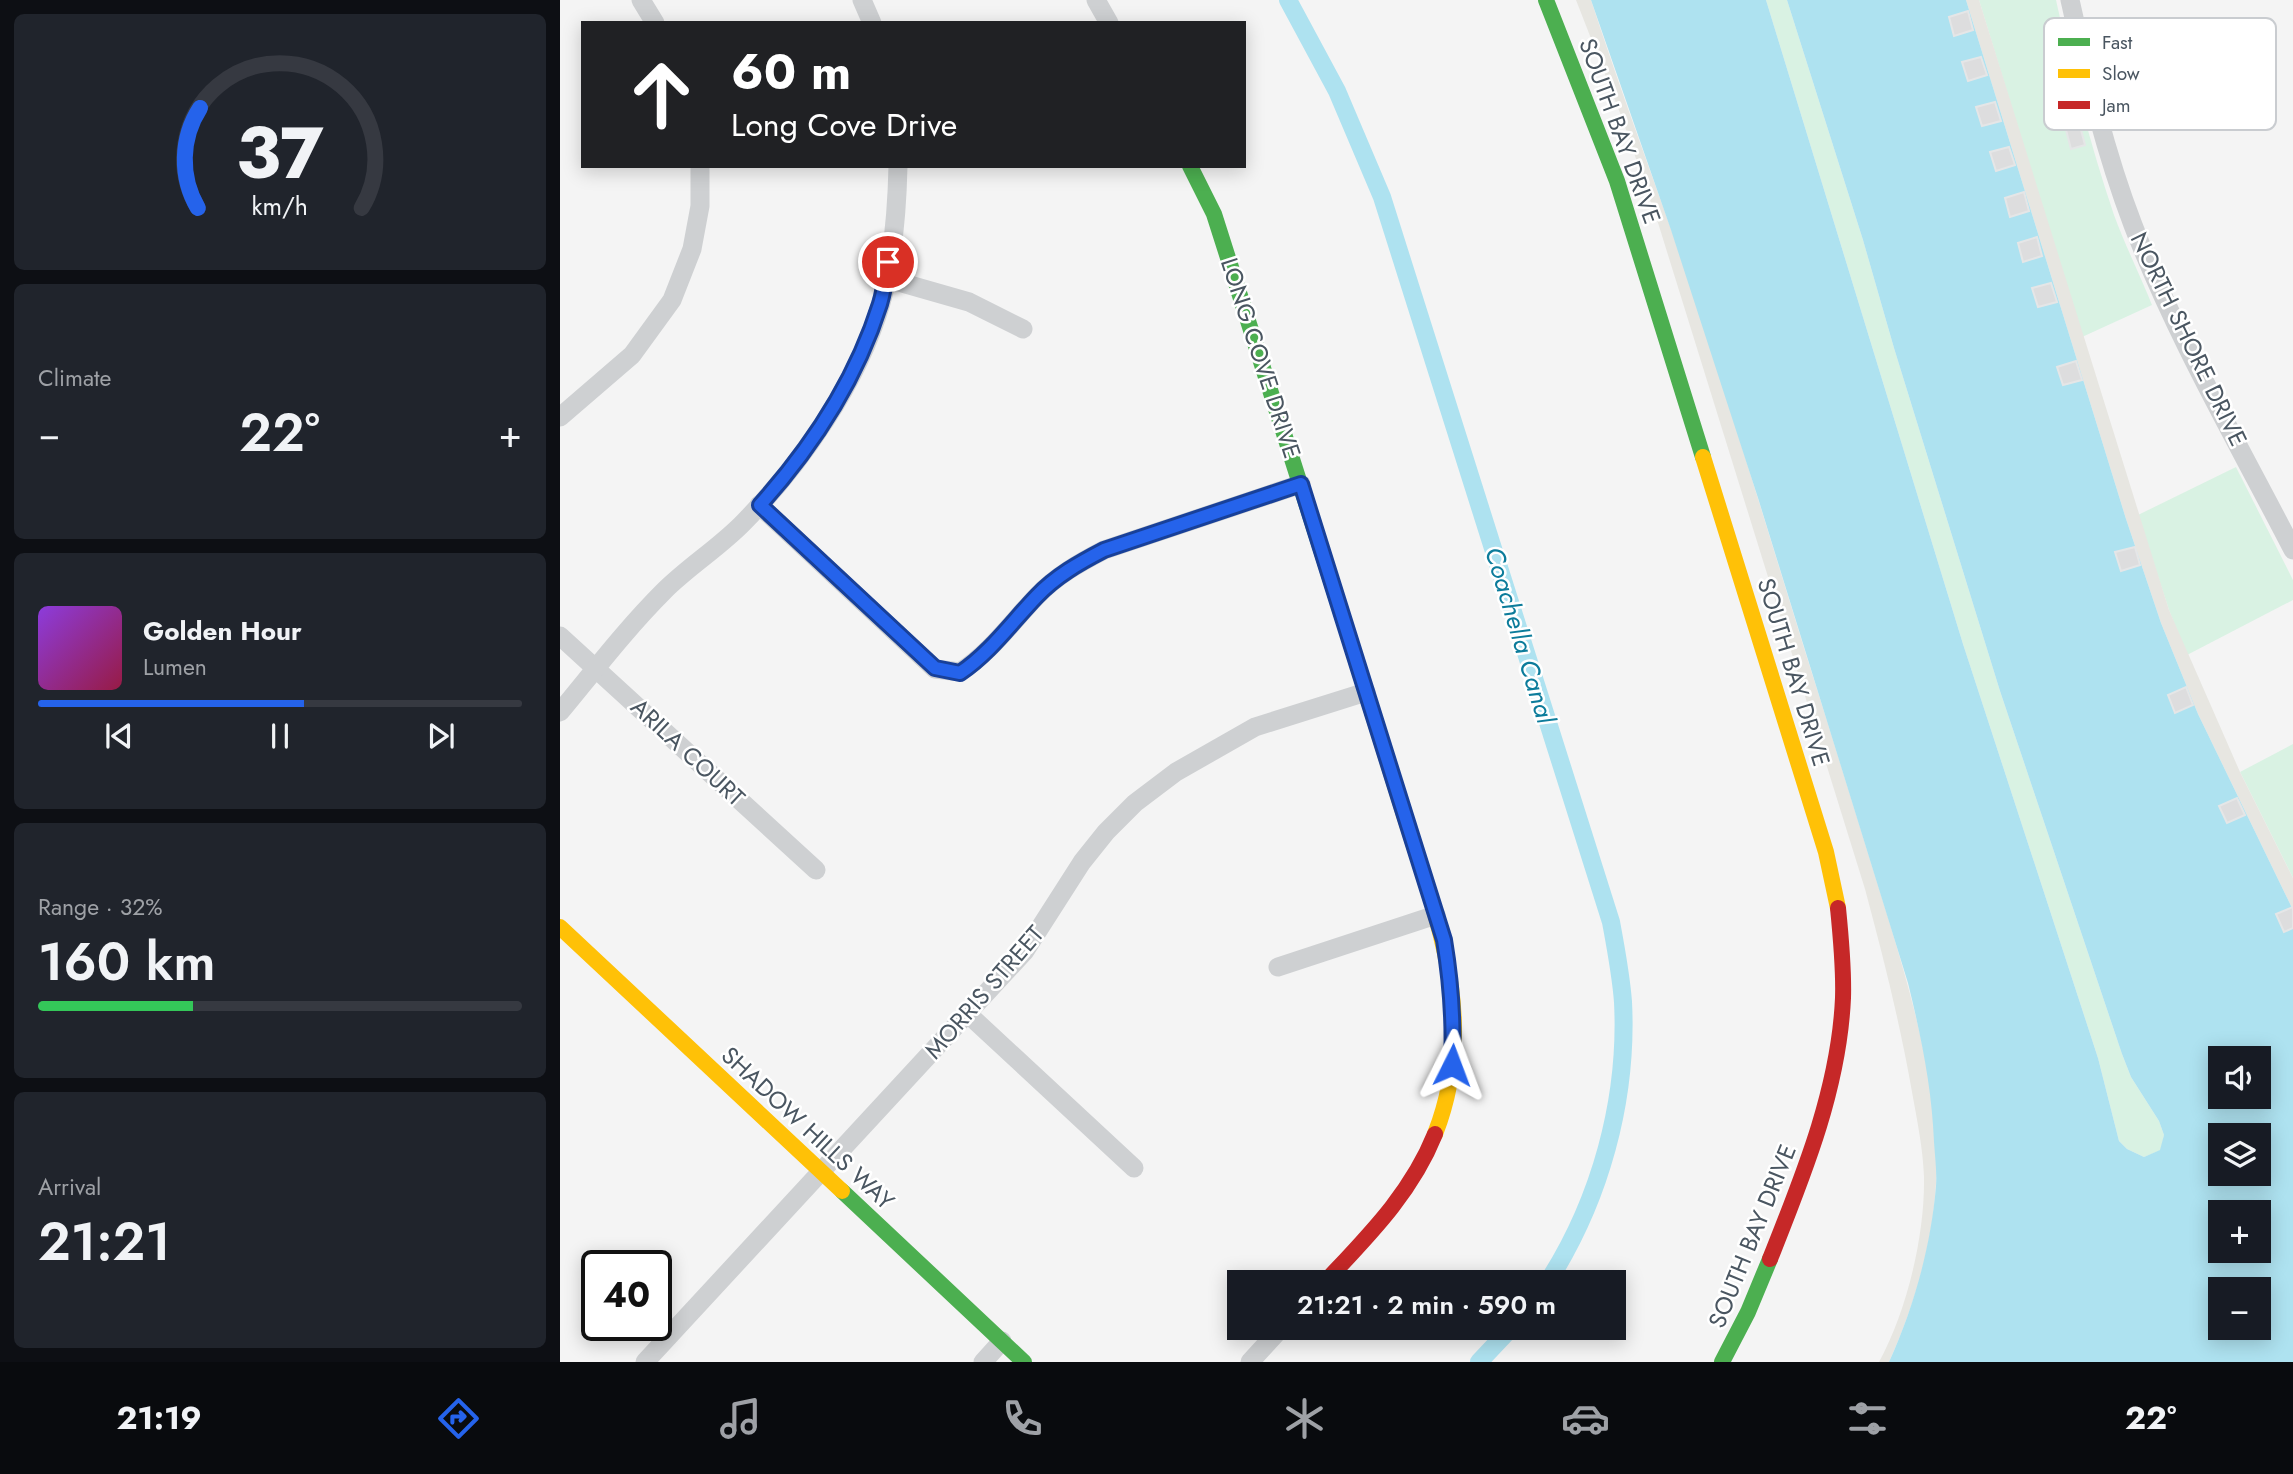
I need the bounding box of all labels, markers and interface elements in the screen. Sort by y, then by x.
legend [2044,18,2276,130]
text: Fast [2102,29,2133,56]
street label: SOUTH BAY DRIVE [1570,33,1670,229]
text: 60 m [731,37,851,107]
icon: ahead [616,49,707,140]
text: Slow [2102,60,2140,87]
text: Jam [2099,92,2131,119]
text: 37 [236,100,324,205]
text: Long Cove Drive [731,102,957,148]
text: km/h [252,188,308,224]
street label: NORTH SHORE DRIVE [2122,226,2256,452]
pin [858,232,918,292]
icon: arrive [869,243,907,281]
street label: LONG COVE DRIVE [1212,253,1310,463]
text: Climate [38,361,111,395]
text: 22° [239,395,320,471]
text: − [38,406,60,461]
text: + [499,406,522,461]
water label: Coachella Canal [1475,542,1565,729]
street label: SOUTH BAY DRIVE [1749,574,1839,770]
text: Golden Hour [143,612,302,650]
text: Lumen [143,650,207,684]
street label: ARILA COURT [623,690,753,814]
icon: previous [100,717,138,755]
icon: pause [261,717,299,755]
icon: next [422,717,460,755]
text: Range · 32% [38,890,163,924]
street label: MORRIS STREET [916,918,1052,1066]
text: 160 km [38,924,216,1000]
position arrow [1415,1028,1489,1102]
street label: SHADOW HILLS WAY [714,1038,903,1218]
map controls [2208,1046,2271,1340]
button: sound [2208,1046,2271,1109]
button: layers [2208,1123,2271,1186]
street label: SOUTH BAY DRIVE [1699,1139,1805,1333]
text: Arrival [38,1170,101,1204]
button: + [2208,1200,2271,1263]
text: 21:21 [38,1204,171,1280]
speed limit sign: 40 [581,1250,672,1341]
button: − [2208,1277,2271,1340]
text: 21:21 · 2 min · 590 m [1297,1286,1556,1324]
icon: directions [434,1394,483,1443]
icon: music [716,1394,765,1443]
icon: phone [998,1394,1047,1443]
icon: climate [1280,1394,1329,1443]
icon: car [1561,1394,1610,1443]
icon: filters [1843,1394,1892,1443]
text: 21:19 [116,1395,202,1441]
text: 22° [2125,1395,2177,1441]

